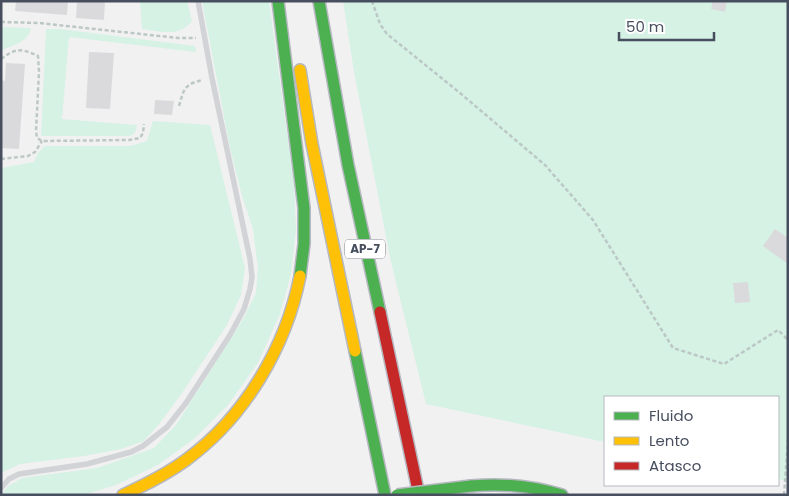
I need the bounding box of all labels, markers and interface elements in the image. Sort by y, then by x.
scale bar [619,10,714,42]
text: 50 m [626,16,664,37]
road number: AP-7 [345,240,385,258]
legend [604,396,779,486]
text: Fluido [649,405,693,426]
text: Lento [649,430,689,451]
text: Atasco [649,455,701,476]

